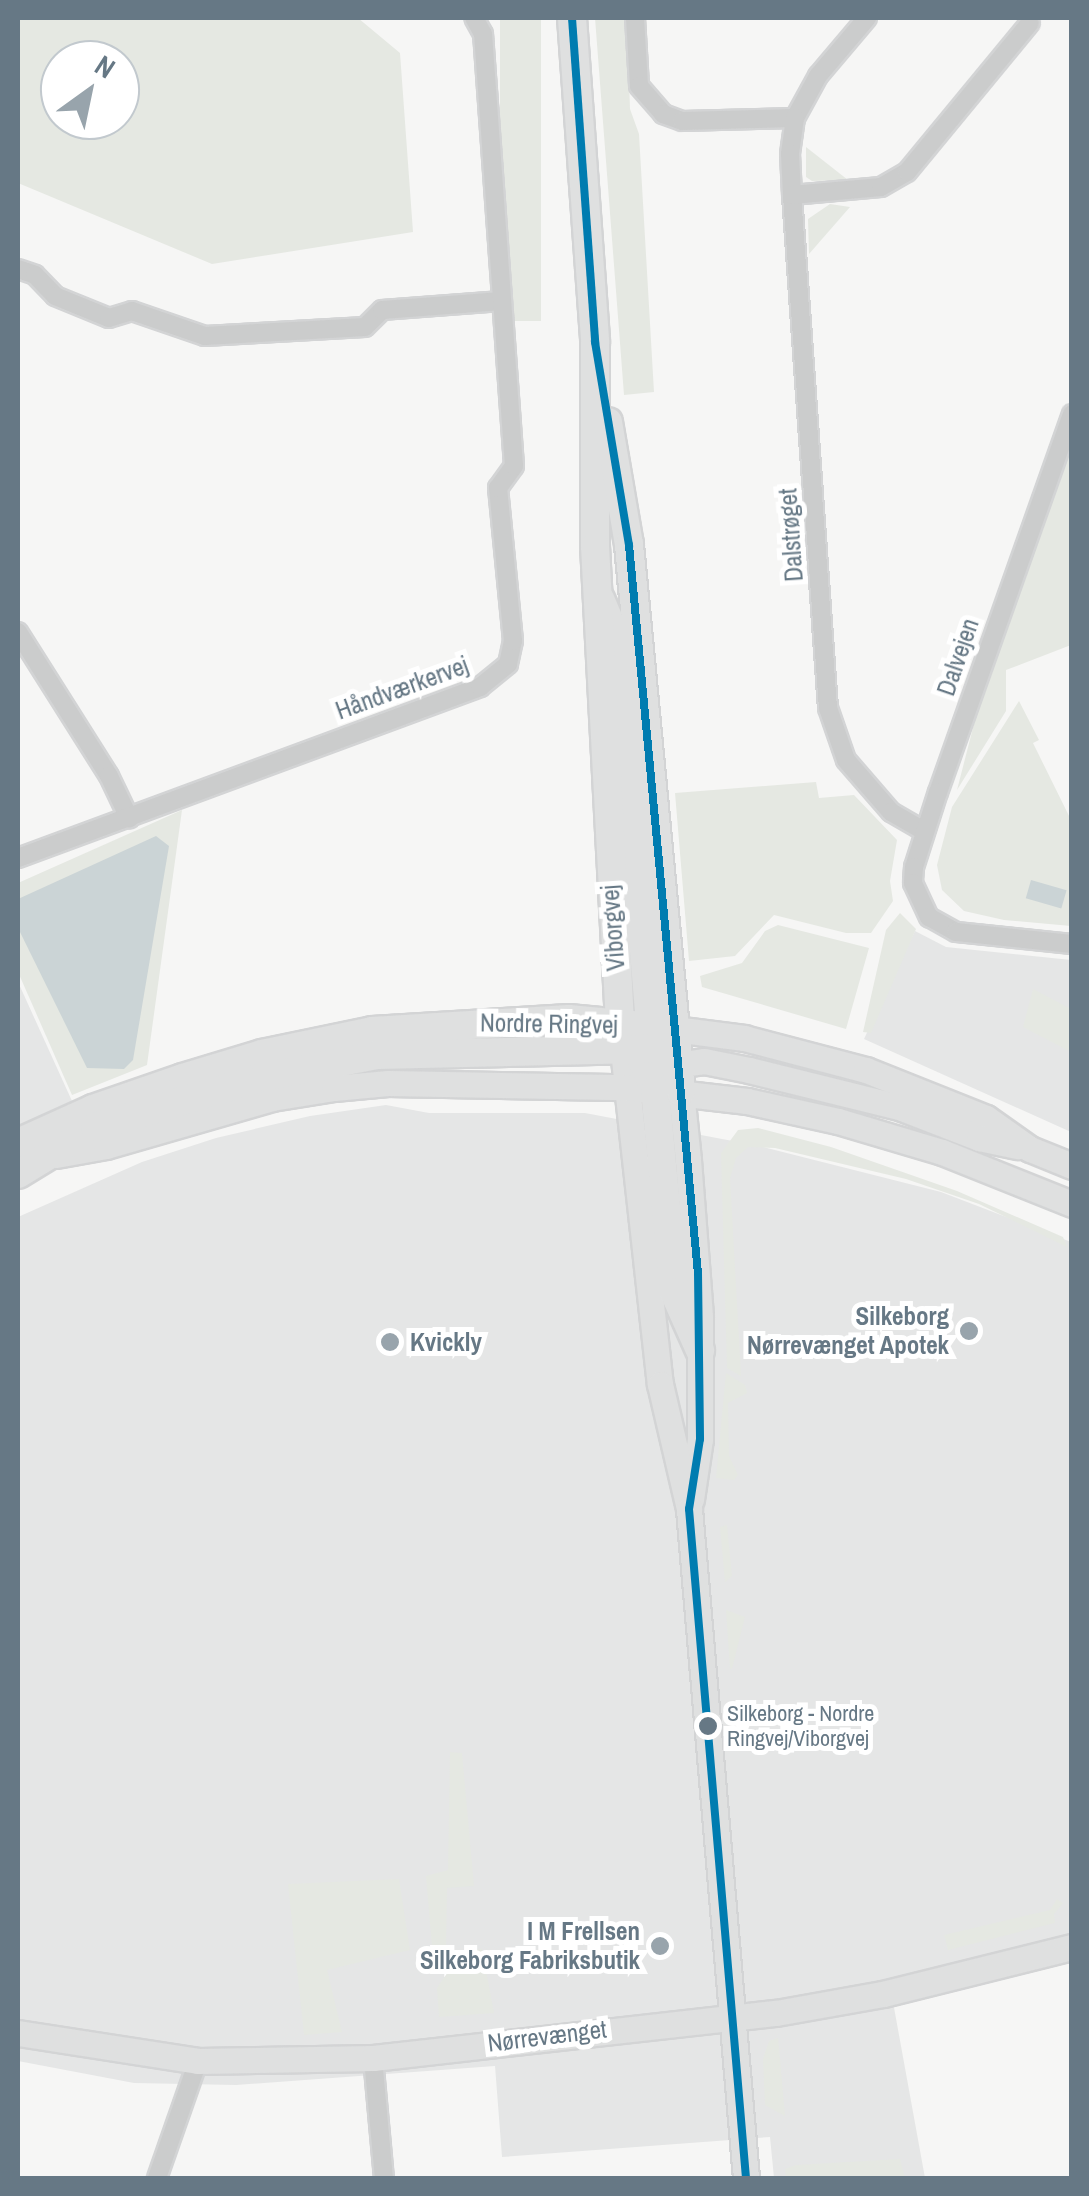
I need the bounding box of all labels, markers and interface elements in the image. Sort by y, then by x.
north arrow [40,40,140,140]
text: N [88,46,123,87]
street label: Dalstrøget [773,487,809,583]
street label: Dalvejen [931,614,985,700]
street label: Håndværkervej [332,650,472,726]
street label: Viborgvej [595,884,631,972]
street label: Nordre Ringvej [480,1008,618,1040]
place label: Silkeborg Nørrevænget Apotek [746,1302,949,1361]
marker: Silkeborg Nørrevænget Apotek [958,1320,980,1342]
place label: Kvickly [410,1327,482,1357]
marker: Kvickly [379,1331,401,1353]
place label: Silkeborg - Nordre Ringvej/Viborgvej [727,1700,874,1752]
marker: Silkeborg - Nordre Ringvej/Viborgvej [698,1716,718,1736]
place label: I M Frellsen Silkeborg Fabriksbutik [420,1917,640,1976]
marker: I M Frellsen Silkeborg Fabriksbutik [649,1935,671,1957]
street label: Nørrevænget [486,2014,608,2058]

